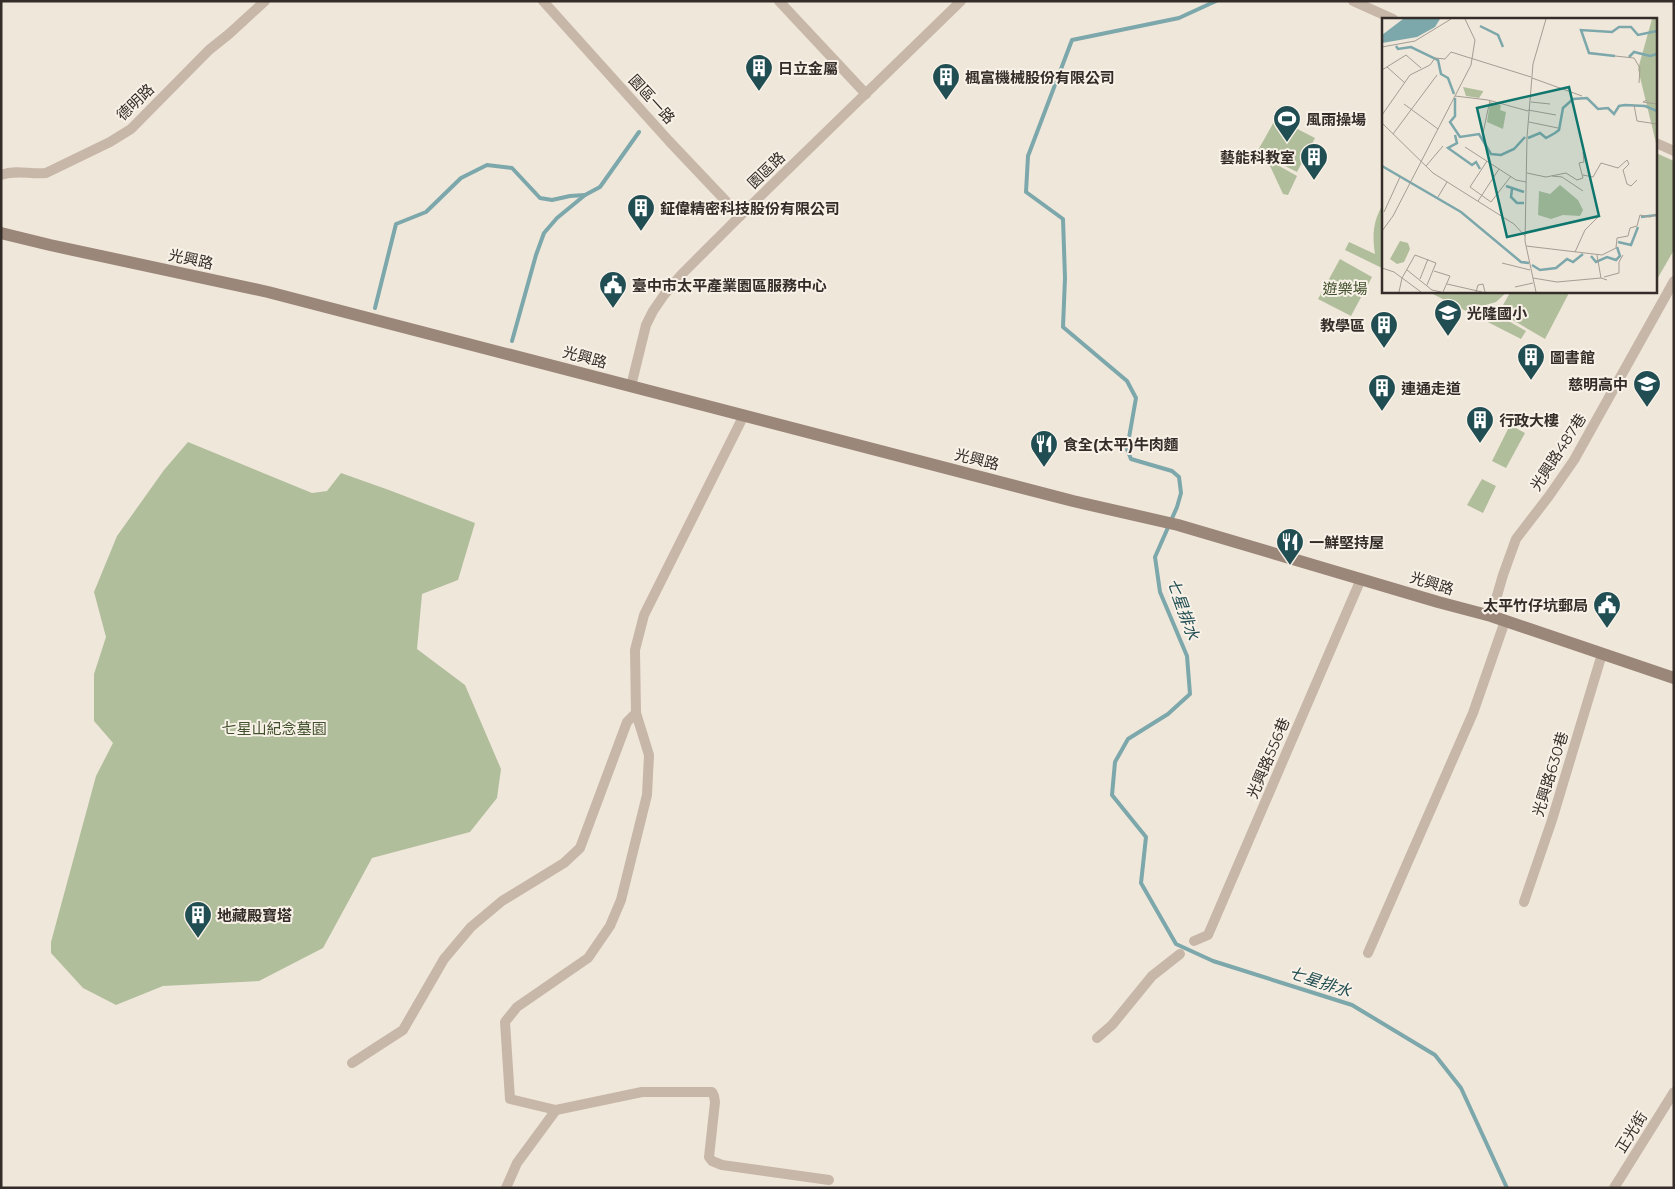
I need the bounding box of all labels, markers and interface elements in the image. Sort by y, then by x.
inset map [1382,18,1658,292]
building icon: 日立金屬 [744,53,774,92]
place label: 日立金屬 [778,59,838,78]
building icon: 楓富機械股份有限公司 [931,62,961,101]
place label: 楓富機械股份有限公司 [965,68,1115,87]
street label: 園區一路 [625,70,679,128]
street label: 德明路 [112,80,158,124]
sports icon: 風雨操場 [1272,104,1302,143]
place label: 風雨操場 [1306,110,1366,129]
building icon: 藝能科教室 [1299,142,1329,181]
street label: 園區路 [743,148,789,192]
place label: 藝能科教室 [1220,148,1295,167]
building icon: 鉦偉精密科技股份有限公司 [626,193,656,232]
place label: 鉦偉精密科技股份有限公司 [660,199,840,218]
street label: 光興路 [167,245,215,273]
public building icon: 臺中市太平產業園區服務中心 [598,270,628,309]
place label: 臺中市太平產業園區服務中心 [632,276,827,295]
park label: 遊樂場 [1322,279,1368,298]
school or university icon: 光隆國小 [1433,298,1463,337]
place label: 光隆國小 [1467,304,1528,323]
building icon: 教學區 [1369,310,1399,349]
place label: 教學區 [1320,316,1365,335]
street label: 光興路 [561,342,609,372]
building icon: 圖書館 [1516,342,1546,381]
place label: 圖書館 [1550,348,1595,367]
school or university icon: 慈明高中 [1632,369,1662,408]
building icon: 連通走道 [1367,373,1397,412]
place label: 慈明高中 [1568,375,1628,394]
place label: 連通走道 [1401,379,1461,398]
building icon: 行政大樓 [1465,405,1495,444]
street label: 光興路487巷 [1526,410,1590,494]
place label: 行政大樓 [1499,411,1559,430]
restaurant icon: 食全(太平)牛肉麵 [1029,429,1059,468]
place label: 食全(太平)牛肉麵 [1063,435,1179,454]
street label: 光興路 [953,444,1001,474]
restaurant icon: 一鮮堅持屋 [1275,527,1305,566]
place label: 一鮮堅持屋 [1309,533,1384,552]
street label: 光興路 [1408,567,1456,599]
water label: 七星排水 [1163,576,1203,643]
public building icon: 太平竹仔坑郵局 [1592,590,1622,629]
place label: 太平竹仔坑郵局 [1483,596,1588,615]
street label: 光興路556巷 [1242,715,1294,801]
park label: 七星山紀念墓園 [221,719,327,738]
street label: 光興路630巷 [1528,729,1572,819]
building icon: 地藏殿寶塔 [183,900,213,939]
place label: 地藏殿寶塔 [217,906,292,925]
water label: 七星排水 [1287,963,1354,1001]
street label: 正光街 [1611,1108,1651,1156]

